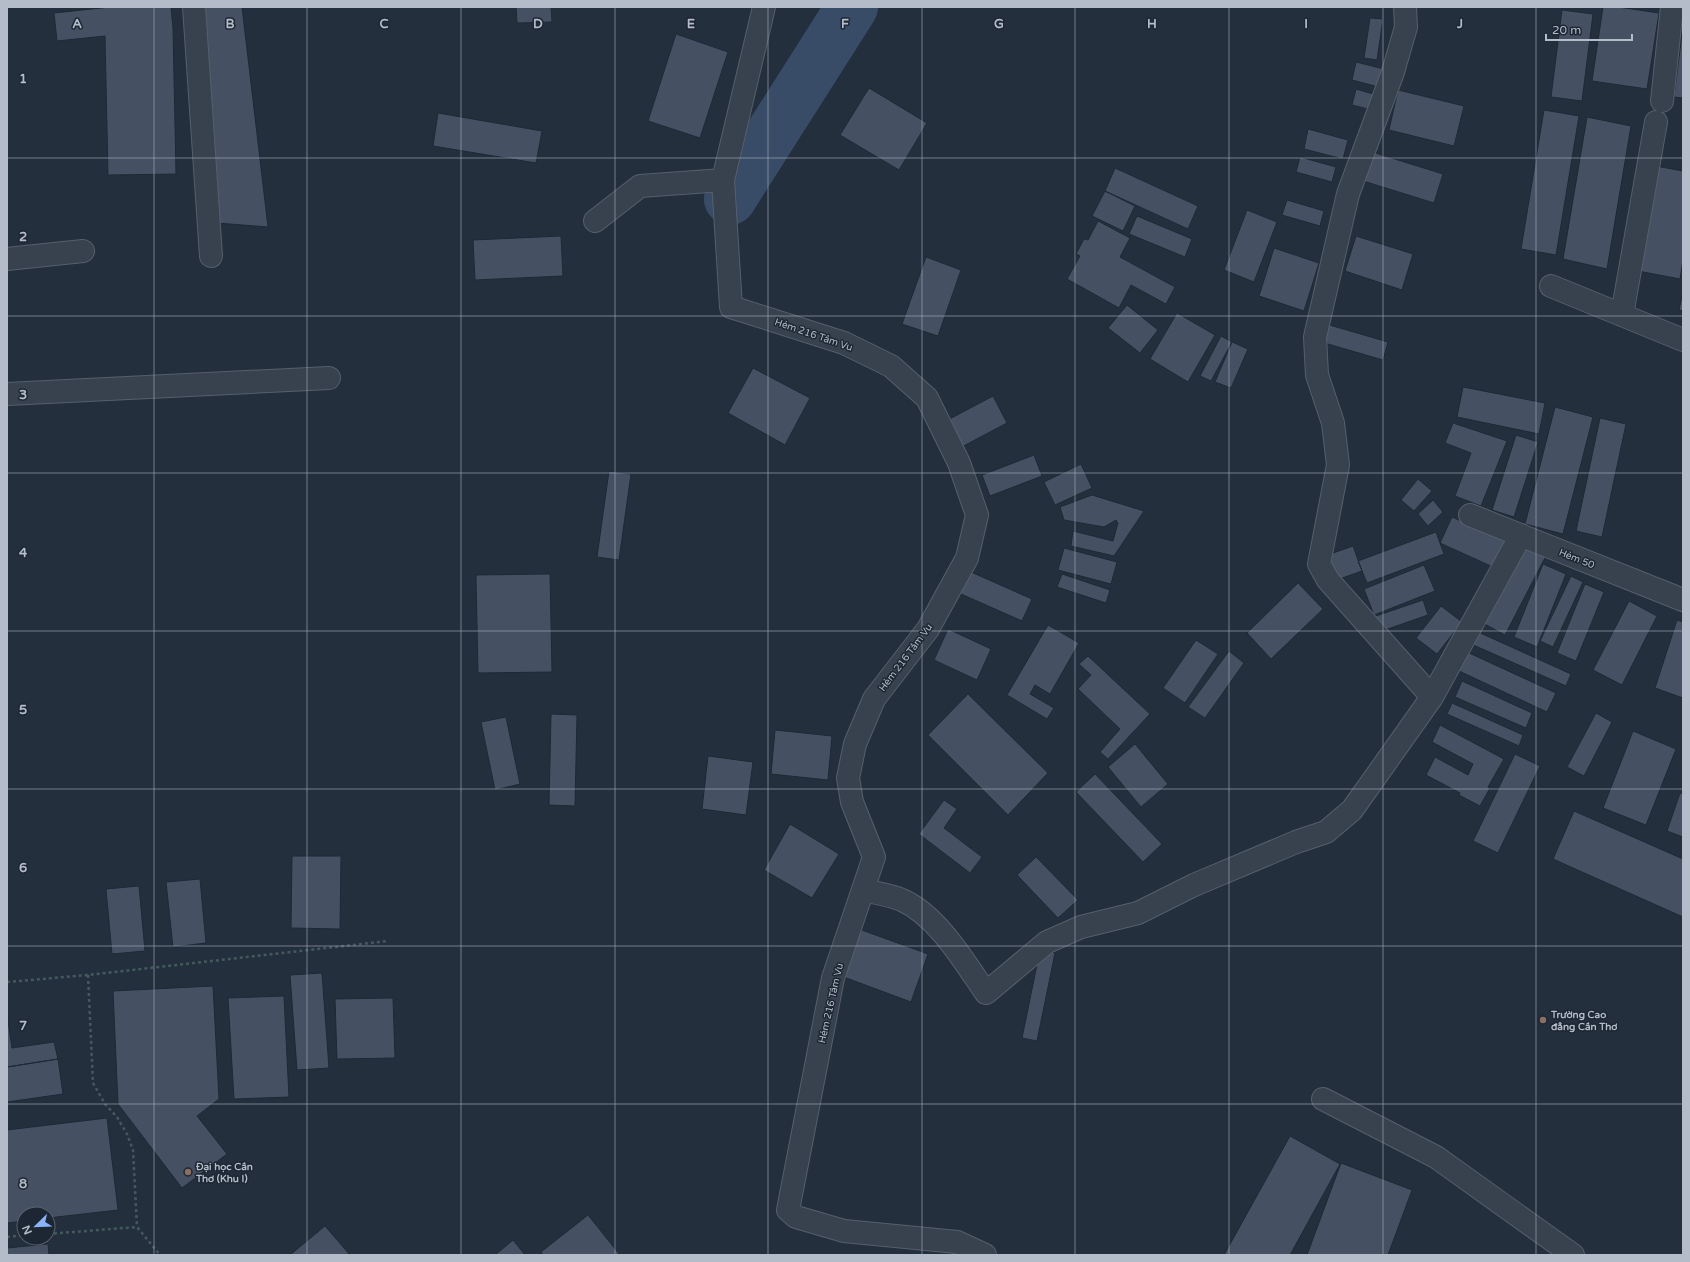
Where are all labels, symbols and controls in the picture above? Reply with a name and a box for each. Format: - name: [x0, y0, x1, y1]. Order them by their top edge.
- text: A: [72, 16, 82, 32]
- text: B: [225, 16, 235, 32]
- text: C: [379, 16, 389, 32]
- text: D: [533, 16, 543, 32]
- text: E: [687, 16, 695, 32]
- text: F: [841, 16, 849, 32]
- text: G: [994, 16, 1004, 32]
- text: H: [1147, 16, 1157, 32]
- text: I: [1304, 16, 1308, 32]
- text: J: [1456, 16, 1463, 32]
- scale bar: [1546, 16, 1632, 42]
- text: 20 m: [1552, 23, 1581, 37]
- text: 1: [19, 71, 27, 87]
- text: 2: [19, 229, 27, 245]
- street label: Hẻm 216 Tầm Vu: [773, 316, 854, 354]
- text: 3: [19, 387, 27, 403]
- text: 4: [19, 545, 28, 561]
- street label: Hẻm 50: [1557, 546, 1596, 571]
- street label: Hẻm 216 Tầm Vu: [876, 621, 935, 694]
- text: 5: [19, 702, 27, 718]
- text: 6: [19, 860, 27, 876]
- street label: Hẻm 216 Tầm Vu: [816, 962, 846, 1044]
- place label: Trường Cao đẳng Cần Thơ: [1550, 1009, 1617, 1033]
- marker: Trường Cao đẳng Cần Thơ: [1538, 1015, 1548, 1025]
- text: 7: [19, 1018, 27, 1034]
- place label: Đại học Cần Thơ (Khu I): [195, 1161, 253, 1185]
- marker: Đại học Cần Thơ (Khu I): [183, 1167, 193, 1177]
- text: 8: [19, 1176, 27, 1192]
- north arrow: [16, 1206, 56, 1246]
- text: N: [20, 1223, 35, 1236]

